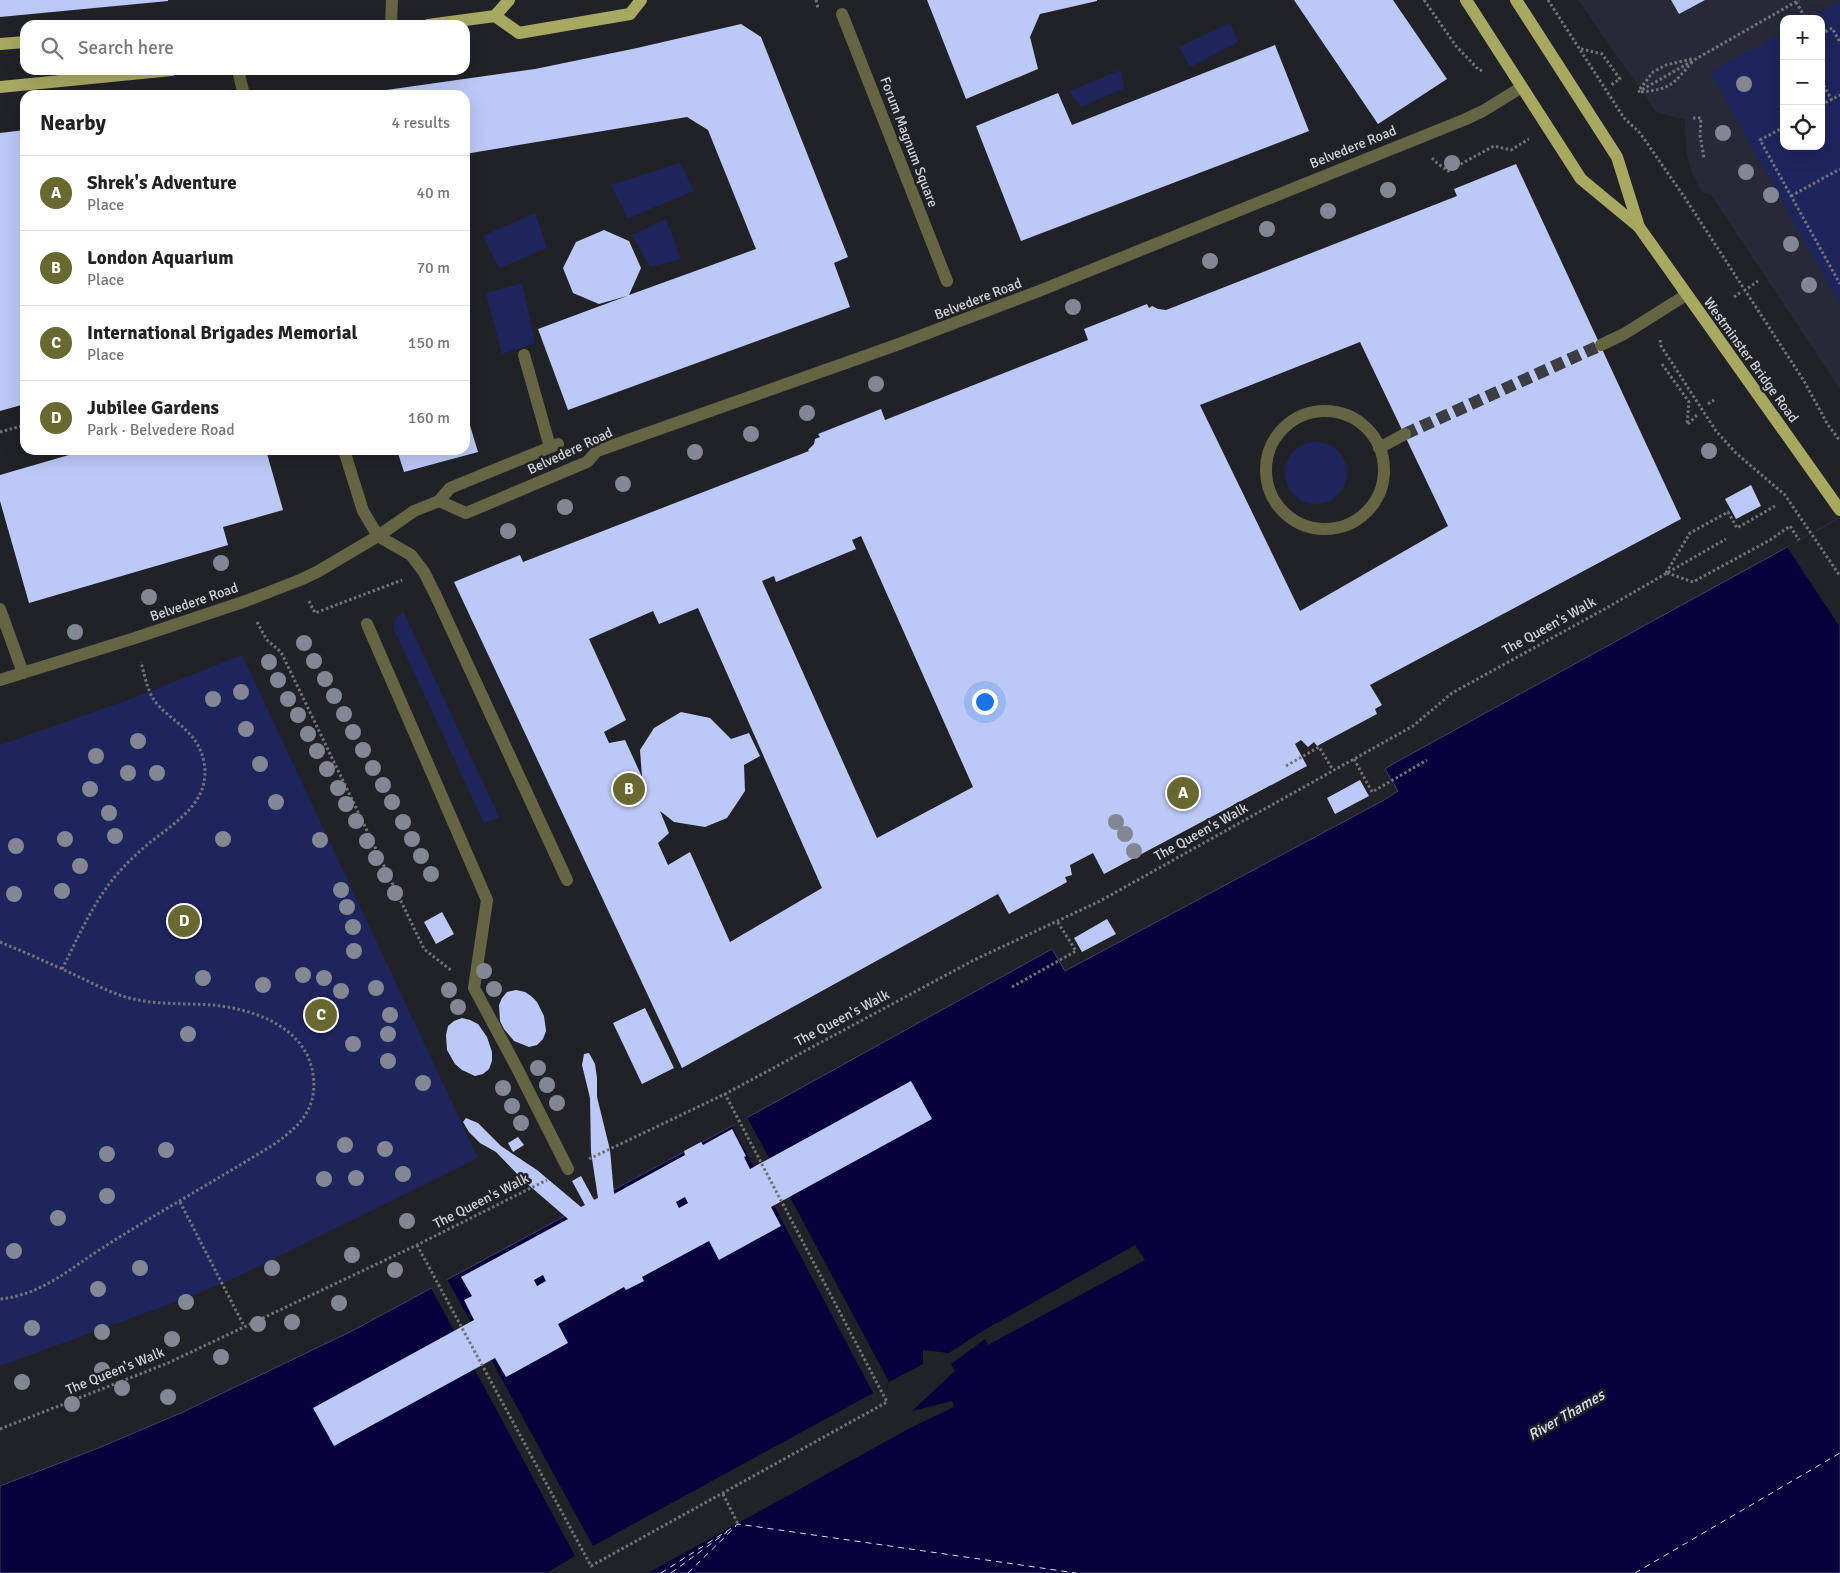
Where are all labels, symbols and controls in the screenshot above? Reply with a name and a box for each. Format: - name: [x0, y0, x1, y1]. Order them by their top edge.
- map controls: [1780, 15, 1825, 150]
- button: +: [1780, 15, 1825, 60]
- search box: [20, 20, 470, 75]
- icon: search: [38, 34, 66, 62]
- text: Search here: [78, 36, 174, 60]
- button: −: [1780, 60, 1825, 105]
- street label: Forum Magnum Square: [876, 74, 942, 210]
- button: locate: [1780, 105, 1825, 150]
- text: Nearby: [40, 110, 106, 136]
- text: 4 results: [391, 113, 450, 133]
- street label: Belvedere Road: [1307, 122, 1399, 172]
- text: Shrek's Adventure: [87, 171, 237, 195]
- text: A: [51, 183, 61, 203]
- text: 40 m: [416, 183, 450, 203]
- text: Place: [87, 195, 124, 215]
- text: London Aquarium: [87, 246, 234, 270]
- text: B: [51, 258, 61, 278]
- text: 70 m: [416, 258, 450, 278]
- text: Place: [87, 270, 124, 290]
- street label: Belvedere Road: [932, 275, 1024, 323]
- street label: Westminster Bridge Road: [1700, 294, 1802, 426]
- text: International Brigades Memorial: [87, 321, 357, 345]
- text: C: [51, 333, 61, 353]
- text: 150 m: [408, 333, 450, 353]
- text: Place: [87, 345, 124, 365]
- text: Jubilee Gardens: [87, 396, 219, 420]
- text: D: [51, 408, 61, 428]
- text: 160 m: [408, 408, 450, 428]
- text: Park · Belvedere Road: [87, 420, 235, 440]
- street label: Belvedere Road: [525, 424, 615, 478]
- street label: Belvedere Road: [148, 579, 240, 625]
- street label: The Queen's Walk: [1499, 593, 1599, 659]
- your location: [972, 689, 998, 715]
- pin: B: [613, 770, 645, 808]
- pin: A: [1167, 774, 1199, 812]
- street label: The Queen's Walk: [1151, 799, 1251, 865]
- pin: D: [168, 902, 200, 940]
- street label: The Queen's Walk: [792, 986, 892, 1050]
- pin: C: [305, 996, 337, 1034]
- street label: The Queen's Walk: [430, 1170, 532, 1232]
- street label: The Queen's Walk: [63, 1344, 167, 1398]
- water label: River Thames: [1525, 1385, 1609, 1444]

